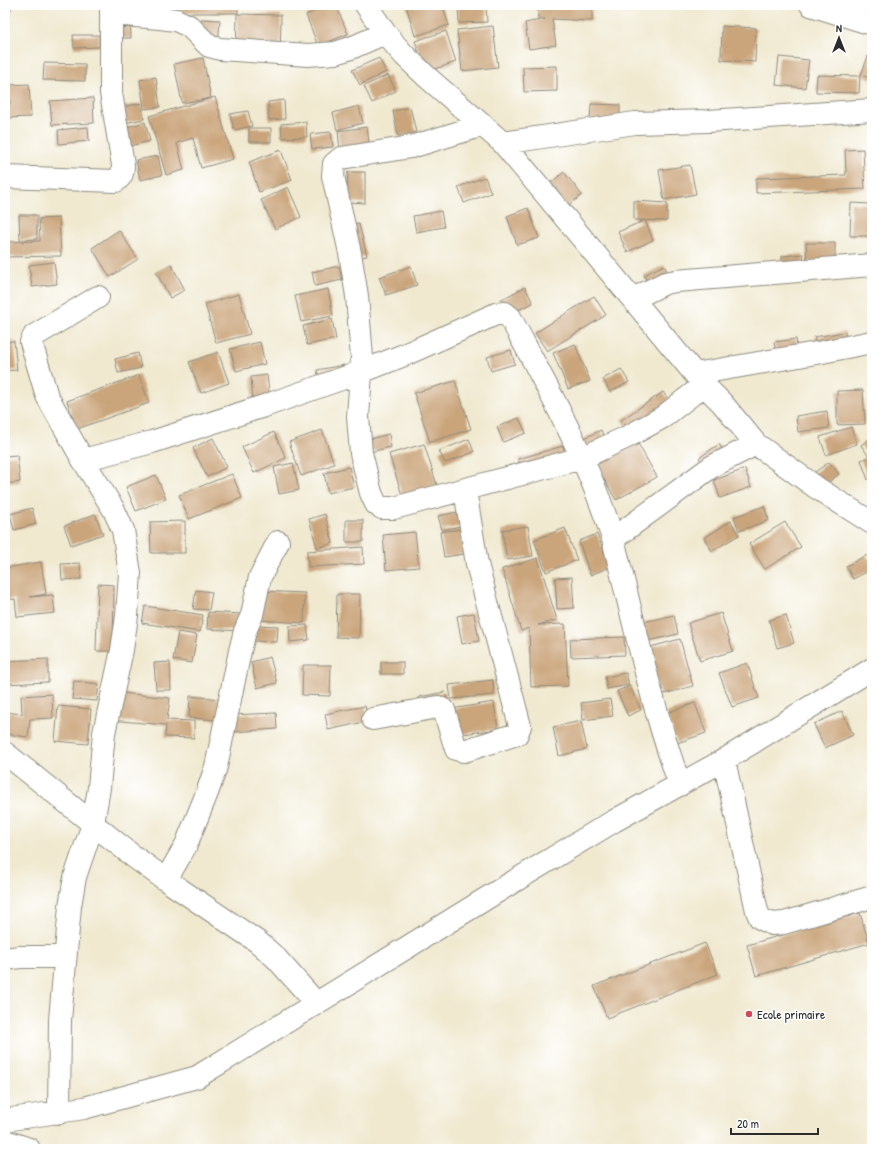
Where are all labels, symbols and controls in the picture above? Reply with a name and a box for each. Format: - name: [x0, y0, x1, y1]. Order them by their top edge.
- north arrow: [819, 18, 859, 58]
- text: N: [836, 21, 842, 35]
- place label: Ecole primaire: [757, 1005, 825, 1023]
- marker: Ecole primaire: [744, 1009, 754, 1019]
- scale bar: [731, 1110, 818, 1136]
- text: 20 m: [737, 1115, 759, 1132]

